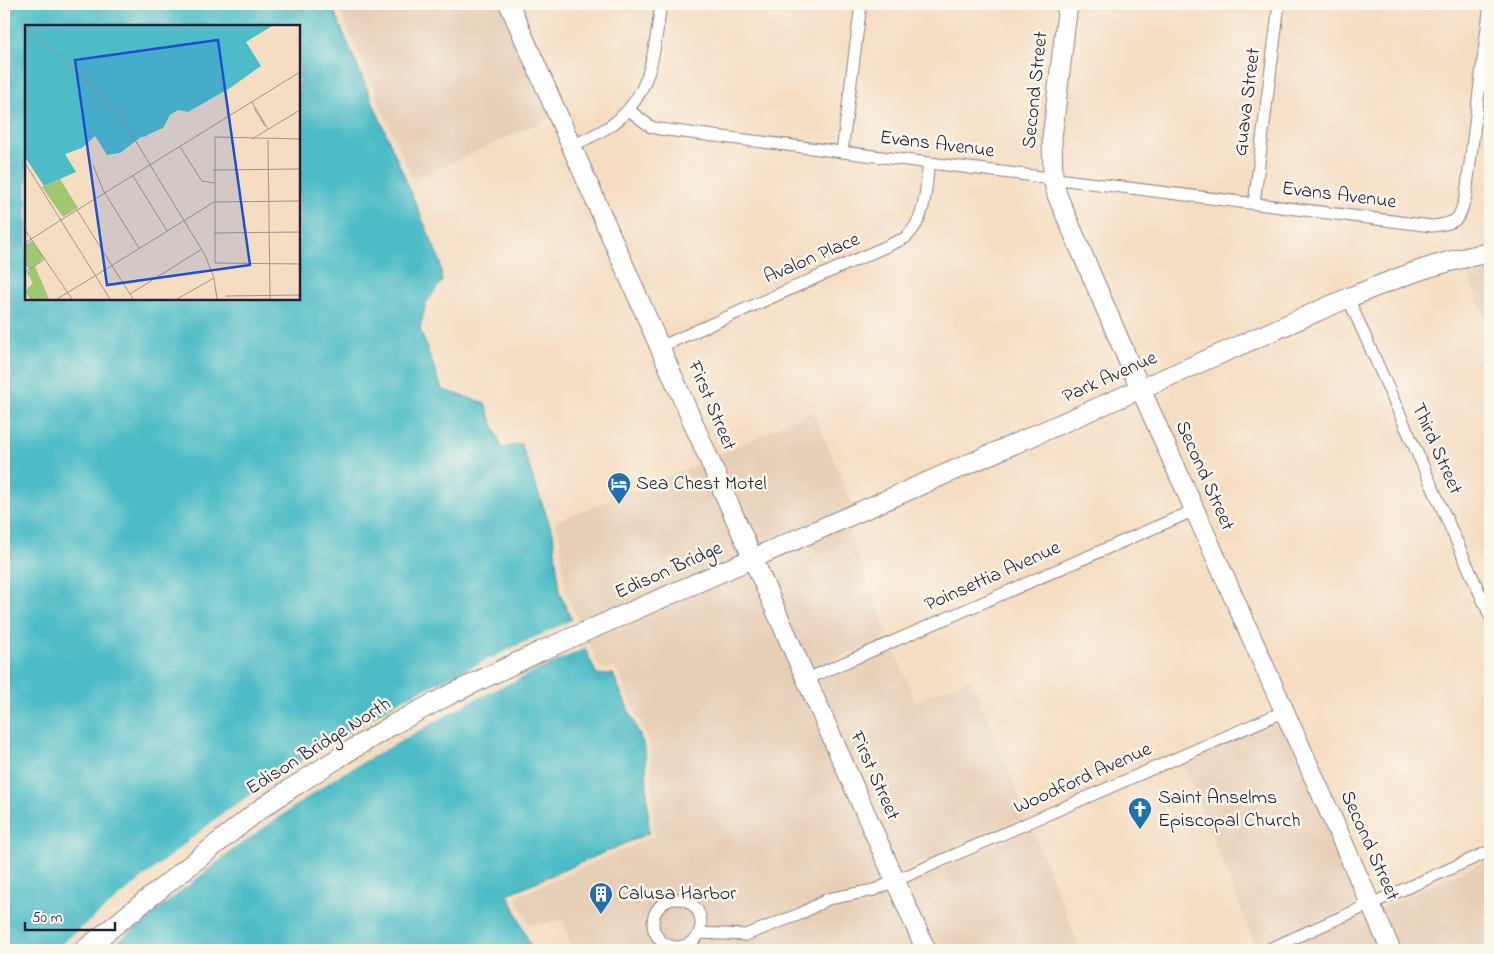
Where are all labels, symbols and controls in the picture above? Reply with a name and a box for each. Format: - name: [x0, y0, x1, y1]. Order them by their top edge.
- inset map: [25, 25, 300, 300]
- street label: Second Street: [1015, 30, 1057, 150]
- street label: Guava Street: [1227, 46, 1269, 158]
- street label: Evans Avenue: [878, 124, 996, 166]
- street label: Evans Avenue: [1280, 175, 1398, 217]
- street label: Avalon Place: [759, 226, 865, 292]
- street label: Park Avenue: [1058, 344, 1162, 412]
- street label: First Street: [679, 356, 743, 456]
- street label: Third Street: [1403, 399, 1469, 500]
- street label: Second Street: [1167, 416, 1241, 536]
- place label: Sea Chest Motel: [636, 470, 767, 499]
- hotel icon: Sea Chest Motel: [606, 471, 632, 505]
- street label: Edison Bridge: [611, 534, 728, 609]
- street label: Poinsettia Avenue: [920, 534, 1066, 620]
- street label: Edison Bridge North: [241, 691, 398, 804]
- street label: First Street: [841, 726, 907, 826]
- street label: Woodford Avenue: [1009, 736, 1157, 822]
- place label: Saint Anselms Episcopal Church: [1158, 784, 1301, 836]
- street label: Second Street: [1332, 786, 1406, 906]
- church icon: Saint Anselms Episcopal Church: [1127, 796, 1153, 830]
- place label: Calusa Harbor: [618, 880, 737, 909]
- building icon: Calusa Harbor: [588, 881, 614, 915]
- scale bar: [25, 899, 115, 931]
- text: 50 m: [32, 907, 63, 929]

